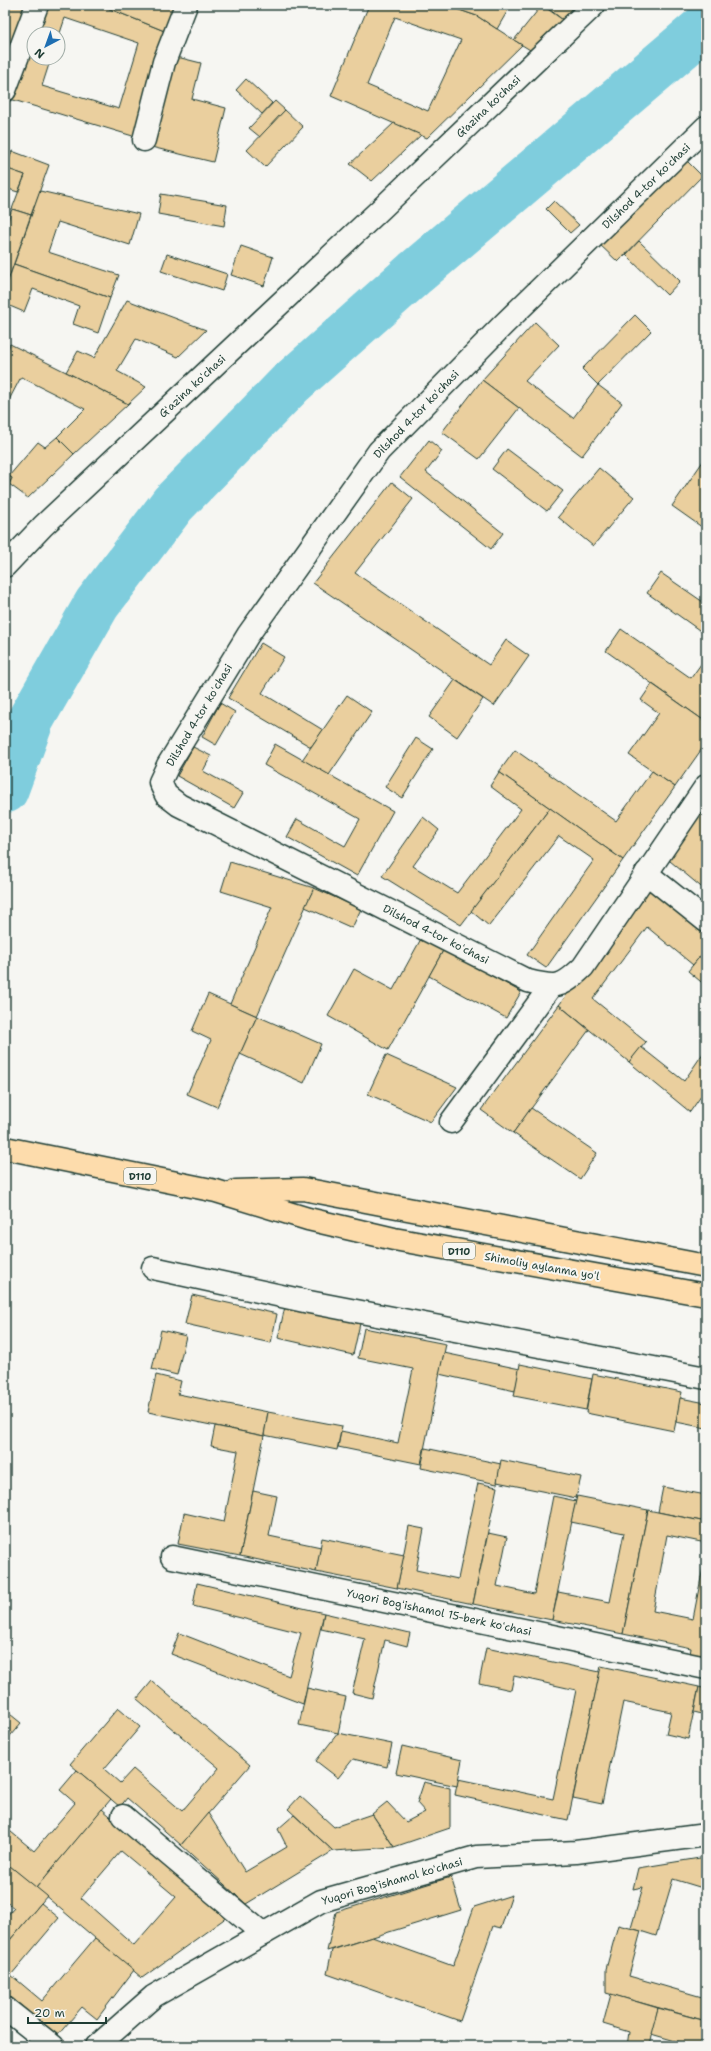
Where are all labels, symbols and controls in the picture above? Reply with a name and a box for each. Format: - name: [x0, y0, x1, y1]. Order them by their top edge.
- north arrow: [26, 26, 66, 66]
- text: N: [31, 44, 48, 62]
- street label: G'azina ko'chasi: [453, 72, 524, 141]
- street label: Dilshod 4-tor koʻchasi: [599, 140, 694, 233]
- street label: Gʻazina koʻchasi: [156, 351, 229, 421]
- street label: Dilshod 4-tor koʻchasi: [370, 367, 463, 462]
- street label: Dilshod 4-tor koʻchasi: [163, 661, 236, 769]
- street label: Dilshod 4-tor koʻchasi: [380, 901, 491, 968]
- road number: D110: [124, 1168, 156, 1184]
- road number: D110: [443, 1243, 475, 1259]
- street label: Shimoliy aylanma yoʻl: [483, 1249, 601, 1284]
- street label: Yuqori Bogʻishamol 15-berk koʻchasi: [345, 1586, 533, 1639]
- street label: Yuqori Bogʻishamol koʻchasi: [320, 1854, 464, 1909]
- scale bar: [28, 1999, 106, 2025]
- text: 20 m: [34, 2005, 65, 2021]

